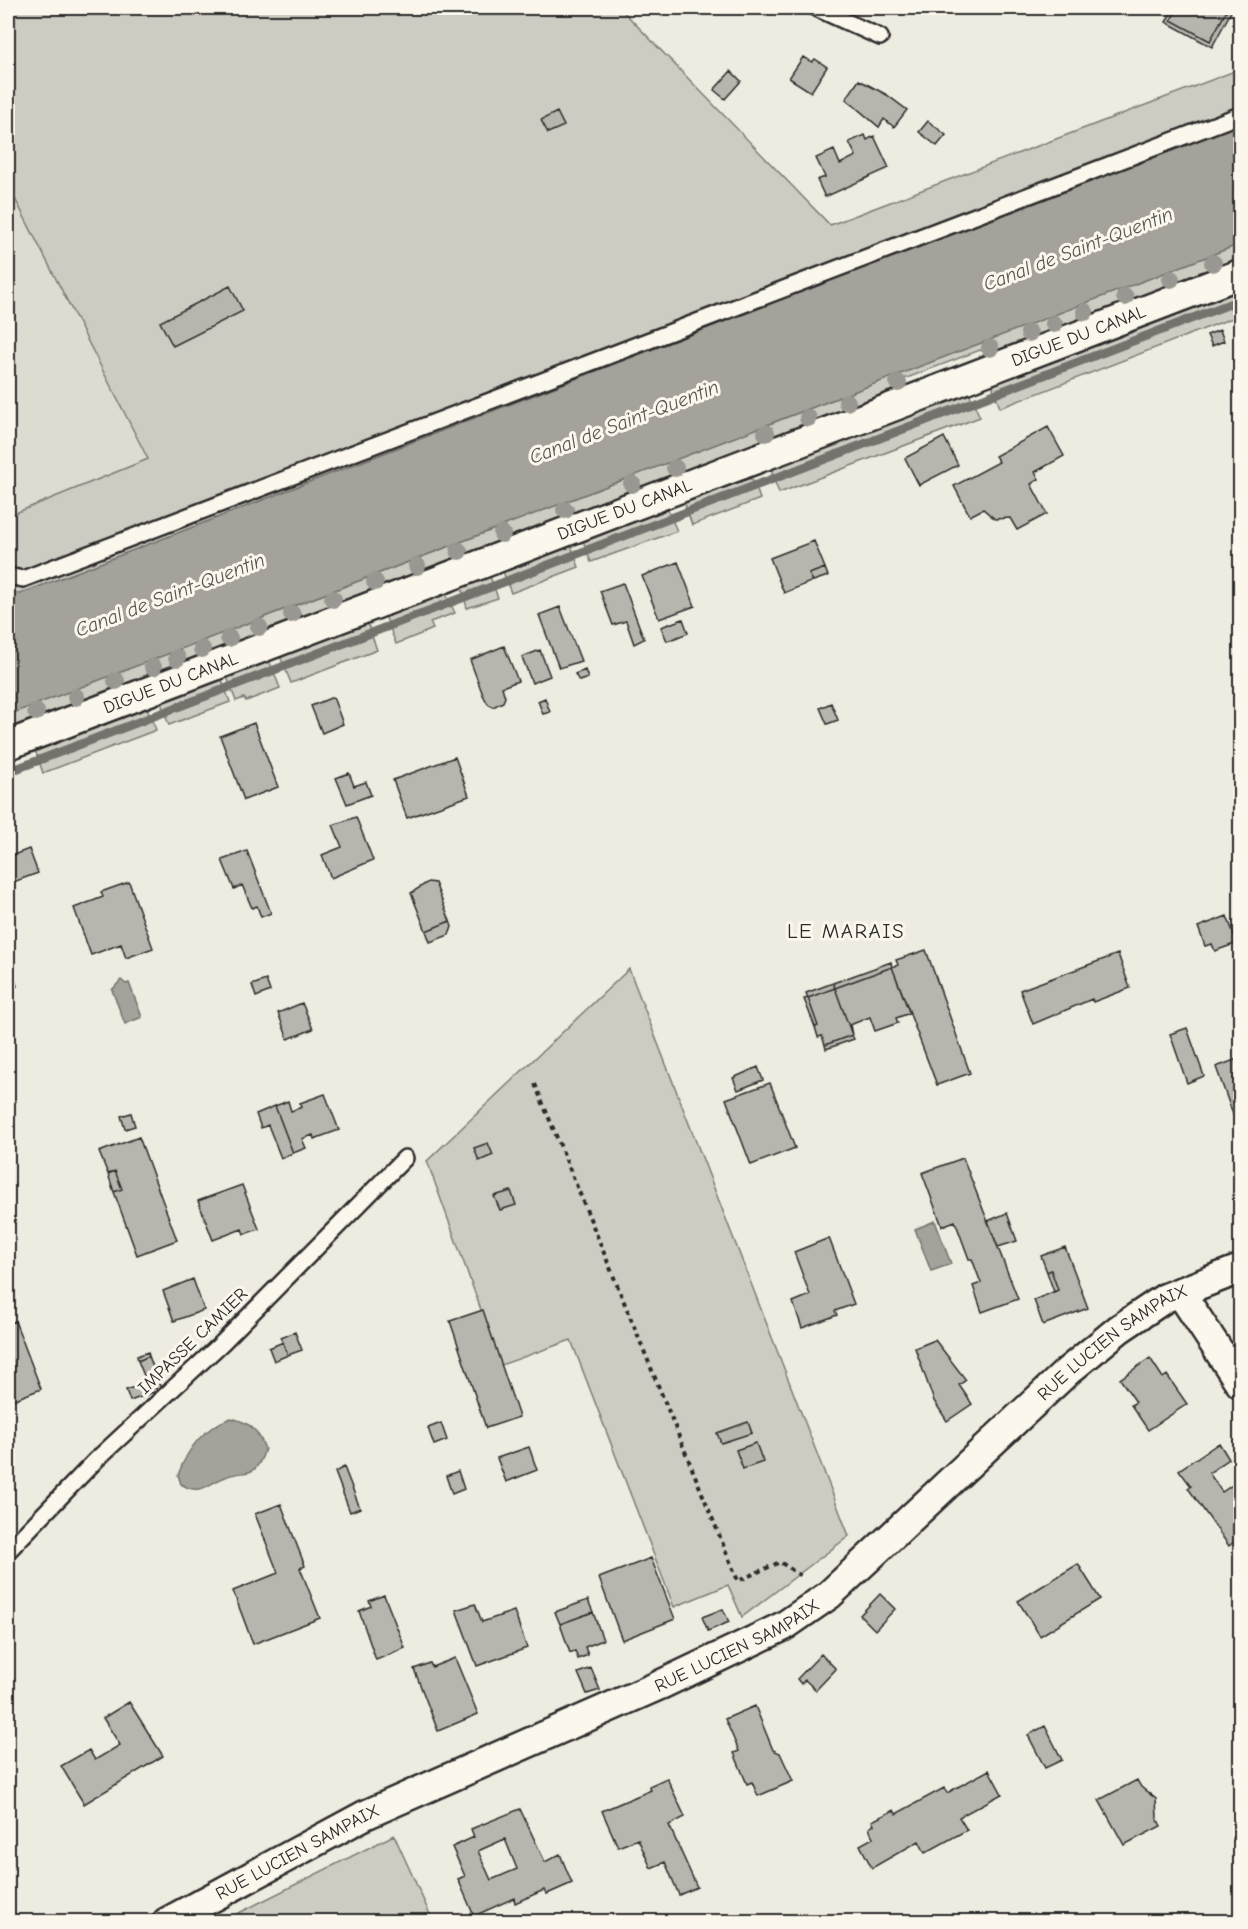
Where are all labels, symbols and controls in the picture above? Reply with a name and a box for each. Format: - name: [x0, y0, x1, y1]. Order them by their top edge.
- water label: Canal de Saint-Quentin: [980, 202, 1176, 296]
- street label: DIGUE DU CANAL: [1008, 301, 1149, 371]
- water label: Canal de Saint-Quentin: [526, 375, 722, 469]
- street label: DIGUE DU CANAL: [554, 474, 695, 545]
- water label: Canal de Saint-Quentin: [72, 548, 268, 642]
- street label: DIGUE DU CANAL: [100, 648, 241, 718]
- district label: LE MARAIS: [787, 919, 905, 943]
- street label: RUE LUCIEN SAMPAIX: [1033, 1280, 1190, 1405]
- street label: IMPASSE CAMIER: [134, 1283, 252, 1399]
- street label: RUE LUCIEN SAMPAIX: [651, 1594, 823, 1697]
- street label: RUE LUCIEN SAMPAIX: [212, 1800, 382, 1904]

